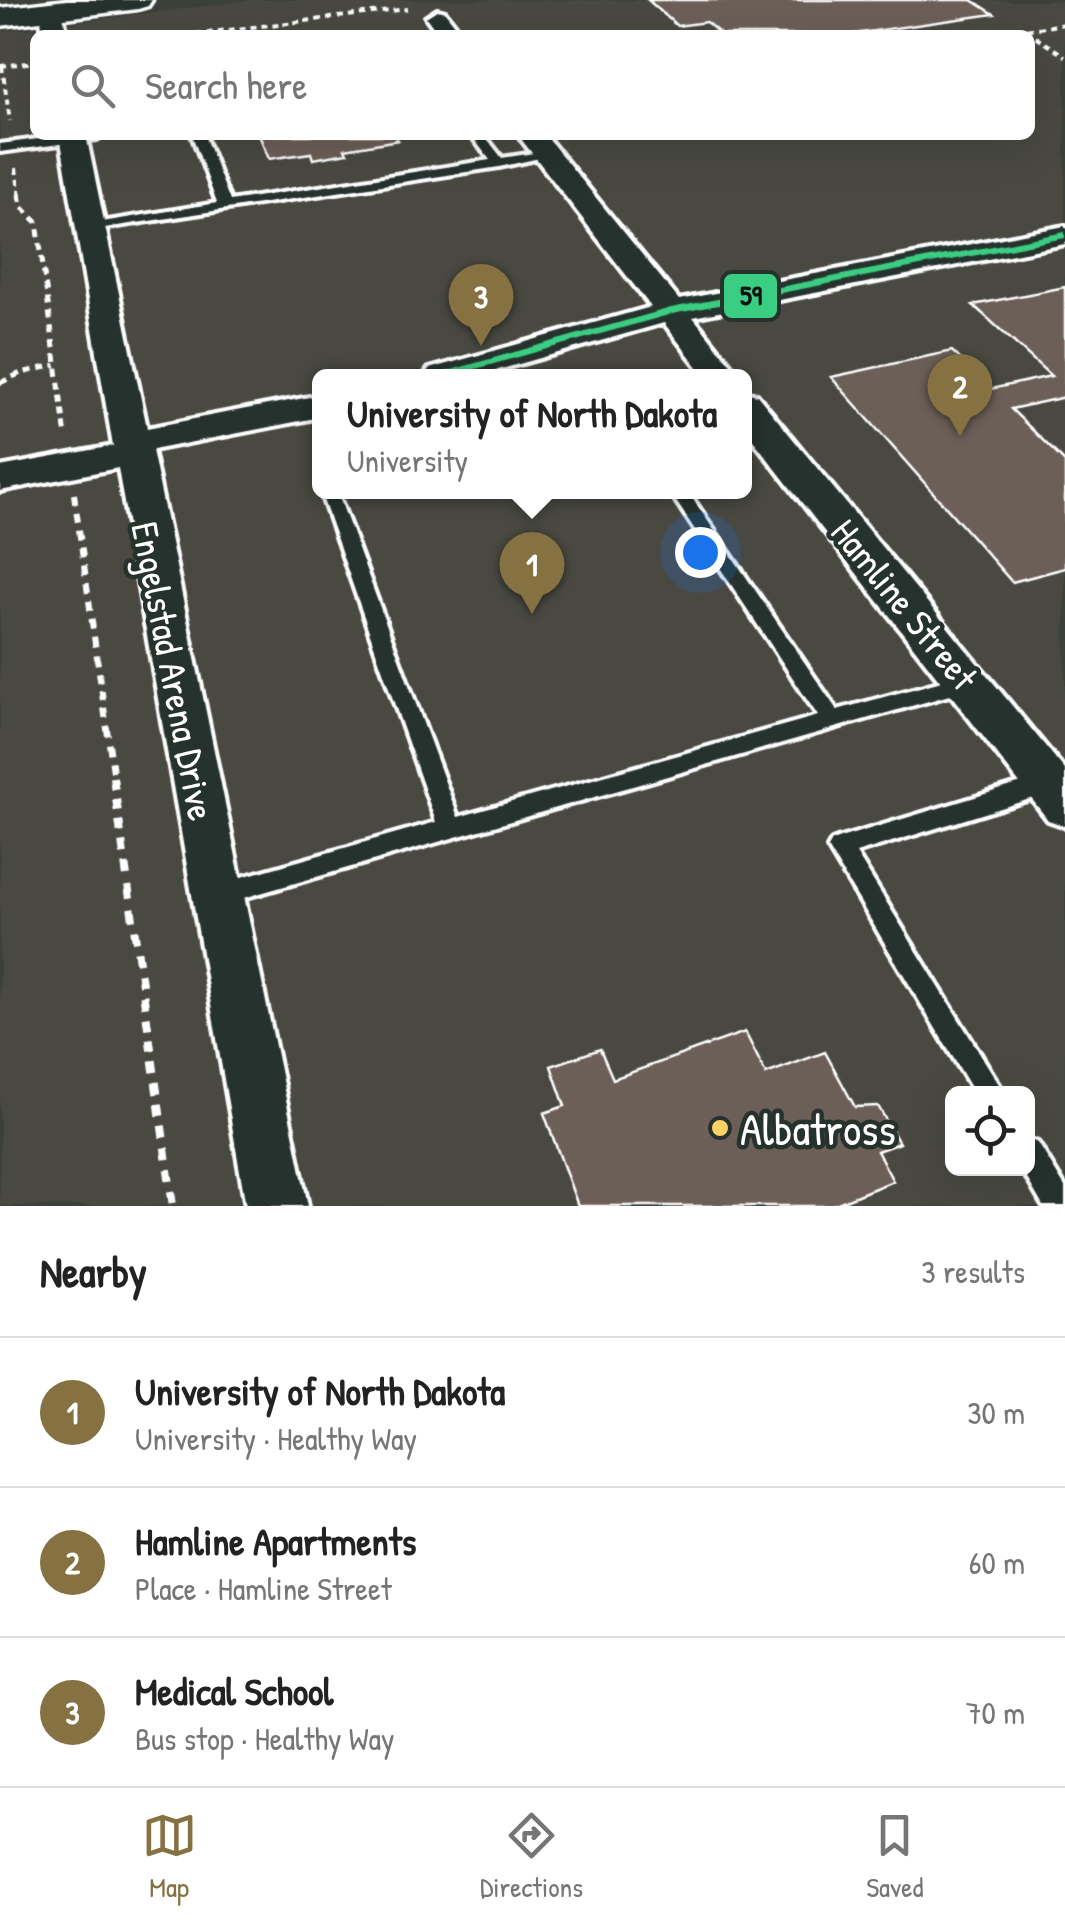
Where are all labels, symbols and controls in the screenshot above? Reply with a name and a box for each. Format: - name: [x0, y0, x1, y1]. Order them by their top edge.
- search box: [30, 30, 1035, 140]
- icon: search: [65, 58, 120, 113]
- text: Search here: [145, 59, 307, 111]
- pin: 3: [448, 264, 514, 346]
- line badge: 59: [722, 272, 779, 320]
- text: 59: [740, 276, 762, 314]
- pin: 2: [928, 354, 992, 436]
- popup: [312, 369, 752, 499]
- text: University of North Dakota: [347, 387, 717, 439]
- text: University: [347, 439, 468, 482]
- street label: Hamline Street: [820, 507, 991, 701]
- street label: Engelstad Arena Drive: [120, 517, 228, 825]
- your location: [675, 527, 726, 578]
- pin: 1: [500, 532, 564, 614]
- map controls: [945, 1086, 1035, 1176]
- button: locate: [945, 1086, 1035, 1176]
- place label: Albatross: [740, 1098, 896, 1159]
- marker: Albatross: [709, 1117, 731, 1139]
- text: Nearby: [40, 1243, 147, 1300]
- text: 3 results: [921, 1250, 1025, 1293]
- text: University of North Dakota: [135, 1365, 505, 1417]
- text: 1: [67, 1391, 78, 1434]
- text: 30 m: [967, 1391, 1025, 1434]
- text: University · Healthy Way: [135, 1417, 417, 1460]
- text: Hamline Apartments: [135, 1515, 416, 1567]
- text: 2: [65, 1541, 80, 1584]
- text: 60 m: [969, 1541, 1025, 1584]
- text: Place · Hamline Street: [135, 1567, 392, 1610]
- text: Medical School: [135, 1665, 333, 1717]
- text: 3: [65, 1691, 80, 1734]
- text: 70 m: [966, 1691, 1025, 1734]
- text: Bus stop · Healthy Way: [135, 1717, 395, 1760]
- tab: Map: [142, 1808, 197, 1906]
- tab: Directions: [480, 1808, 583, 1906]
- tab: Saved: [866, 1808, 923, 1906]

